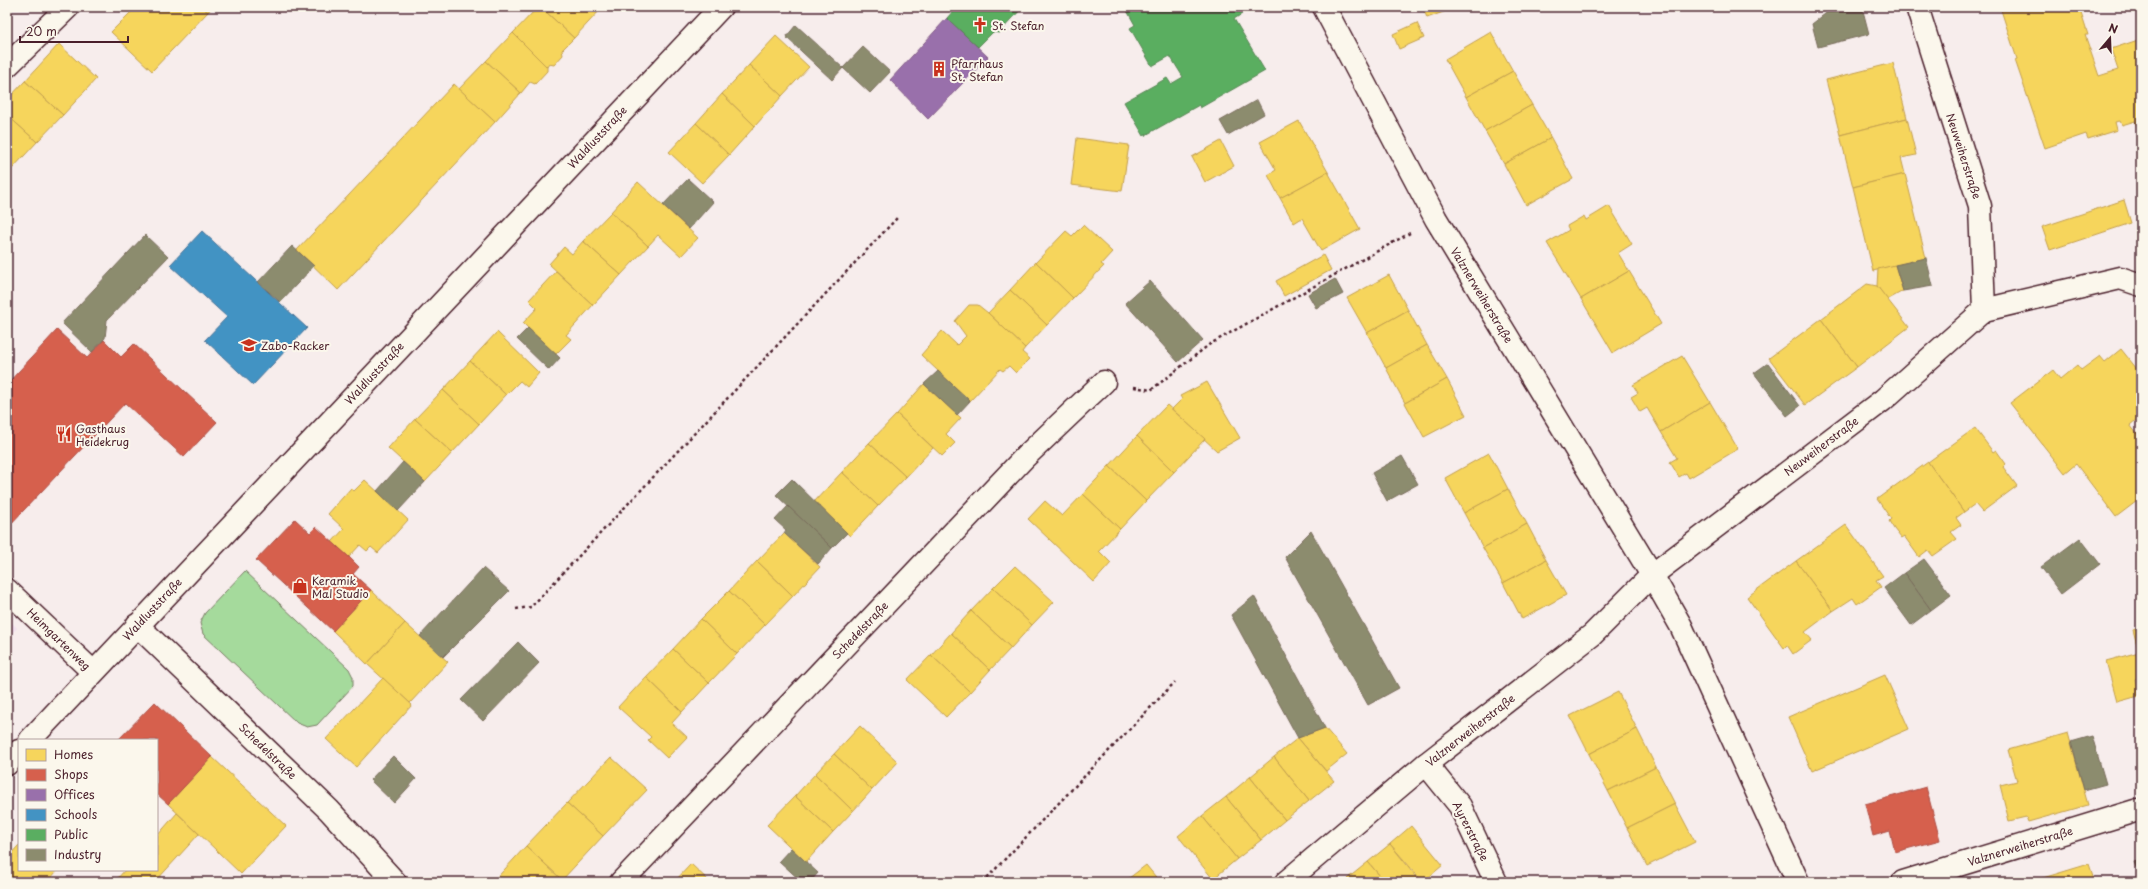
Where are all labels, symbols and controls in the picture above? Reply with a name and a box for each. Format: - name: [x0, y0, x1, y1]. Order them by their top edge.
- church icon: St. Stefan: [971, 16, 989, 34]
- place label: St. Stefan: [992, 17, 1044, 34]
- scale bar: [20, 18, 128, 44]
- north arrow: [2090, 18, 2130, 58]
- text: N: [2107, 19, 2121, 38]
- text: 20 m: [26, 22, 57, 40]
- place label: Pfarrhaus St. Stefan: [951, 55, 1003, 85]
- building icon: Pfarrhaus St. Stefan: [930, 60, 948, 78]
- street label: Waldluststraße: [563, 102, 631, 172]
- street label: Neuweiherstraße: [1942, 111, 1986, 201]
- street label: Valznerweiherstraße: [1447, 244, 1517, 346]
- school or university icon: Zabo-Racker: [240, 336, 258, 354]
- place label: Zabo-Racker: [261, 337, 330, 354]
- street label: Waldluststraße: [340, 338, 408, 408]
- street label: Neuweiherstraße: [1780, 412, 1862, 480]
- place label: Gasthaus Heidekrug: [76, 420, 129, 450]
- restaurant icon: Gasthaus Heidekrug: [55, 425, 73, 443]
- place label: Keramik Mal Studio: [312, 572, 369, 602]
- street label: Waldluststraße: [118, 574, 186, 644]
- shop icon: Keramik Mal Studio: [291, 577, 309, 595]
- street label: Schedelstraße: [828, 597, 892, 663]
- street label: Heimgartenweg: [23, 604, 95, 674]
- street label: Valznerweiherstraße: [1422, 690, 1518, 770]
- street label: Schedelstraße: [235, 719, 301, 783]
- legend: [18, 739, 158, 871]
- text: Homes: [54, 745, 93, 763]
- text: Shops: [54, 765, 89, 783]
- text: Offices: [54, 785, 95, 803]
- street label: Ayrerstraße: [1449, 798, 1493, 864]
- text: Schools: [54, 805, 98, 823]
- street label: Valznerweiherstraße: [1965, 822, 2075, 870]
- text: Public: [54, 825, 88, 843]
- text: Industry: [54, 845, 102, 863]

